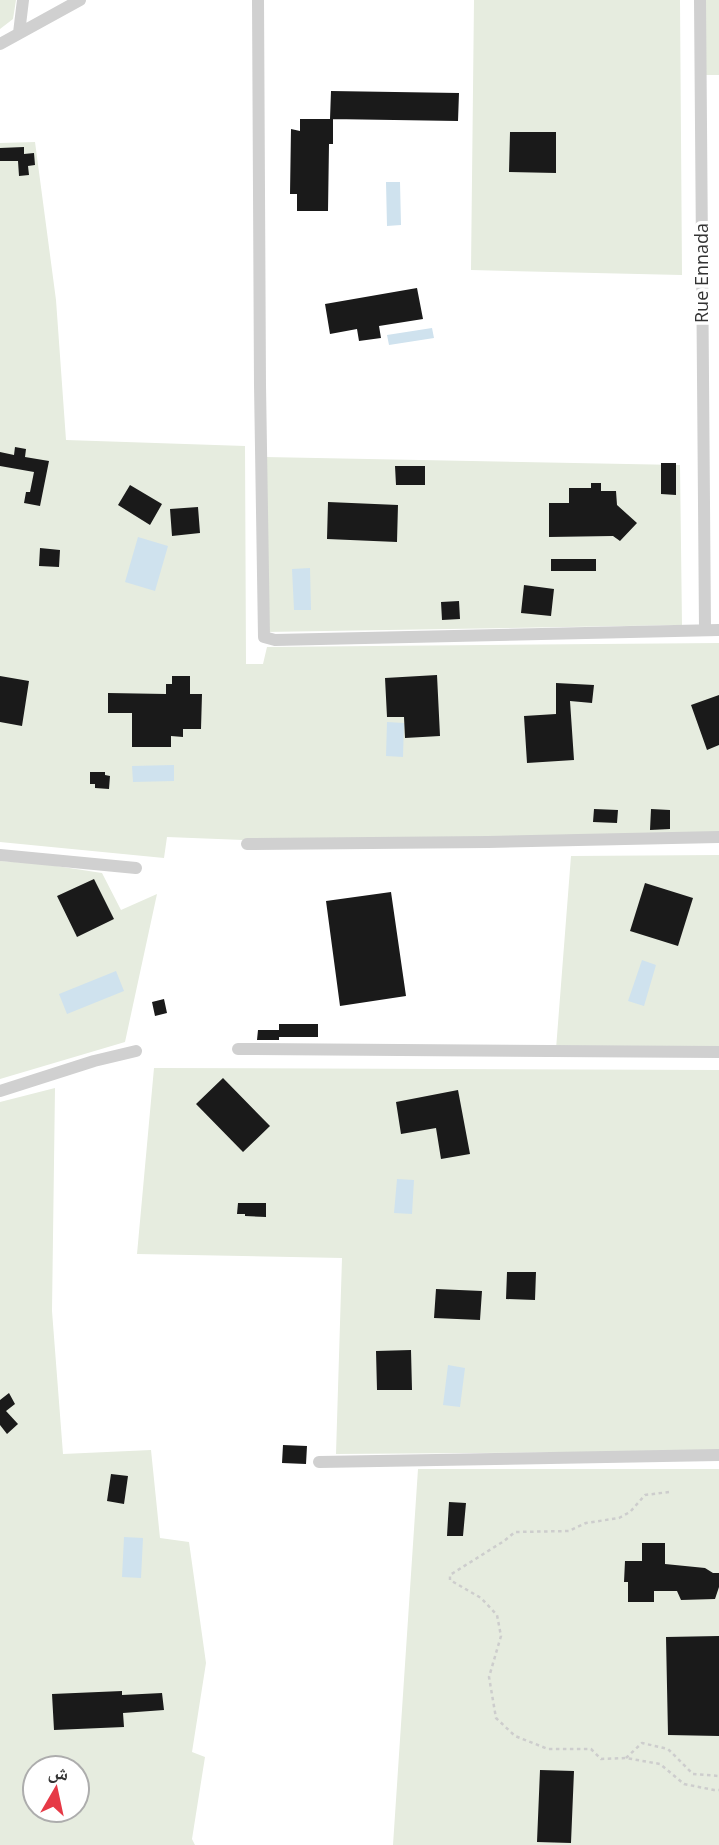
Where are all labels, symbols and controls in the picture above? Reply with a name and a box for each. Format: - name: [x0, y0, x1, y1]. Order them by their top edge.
- street label: Rue Ennada: [689, 223, 713, 323]
- north arrow: [21, 1754, 91, 1824]
- text: ش: [47, 1758, 71, 1787]

